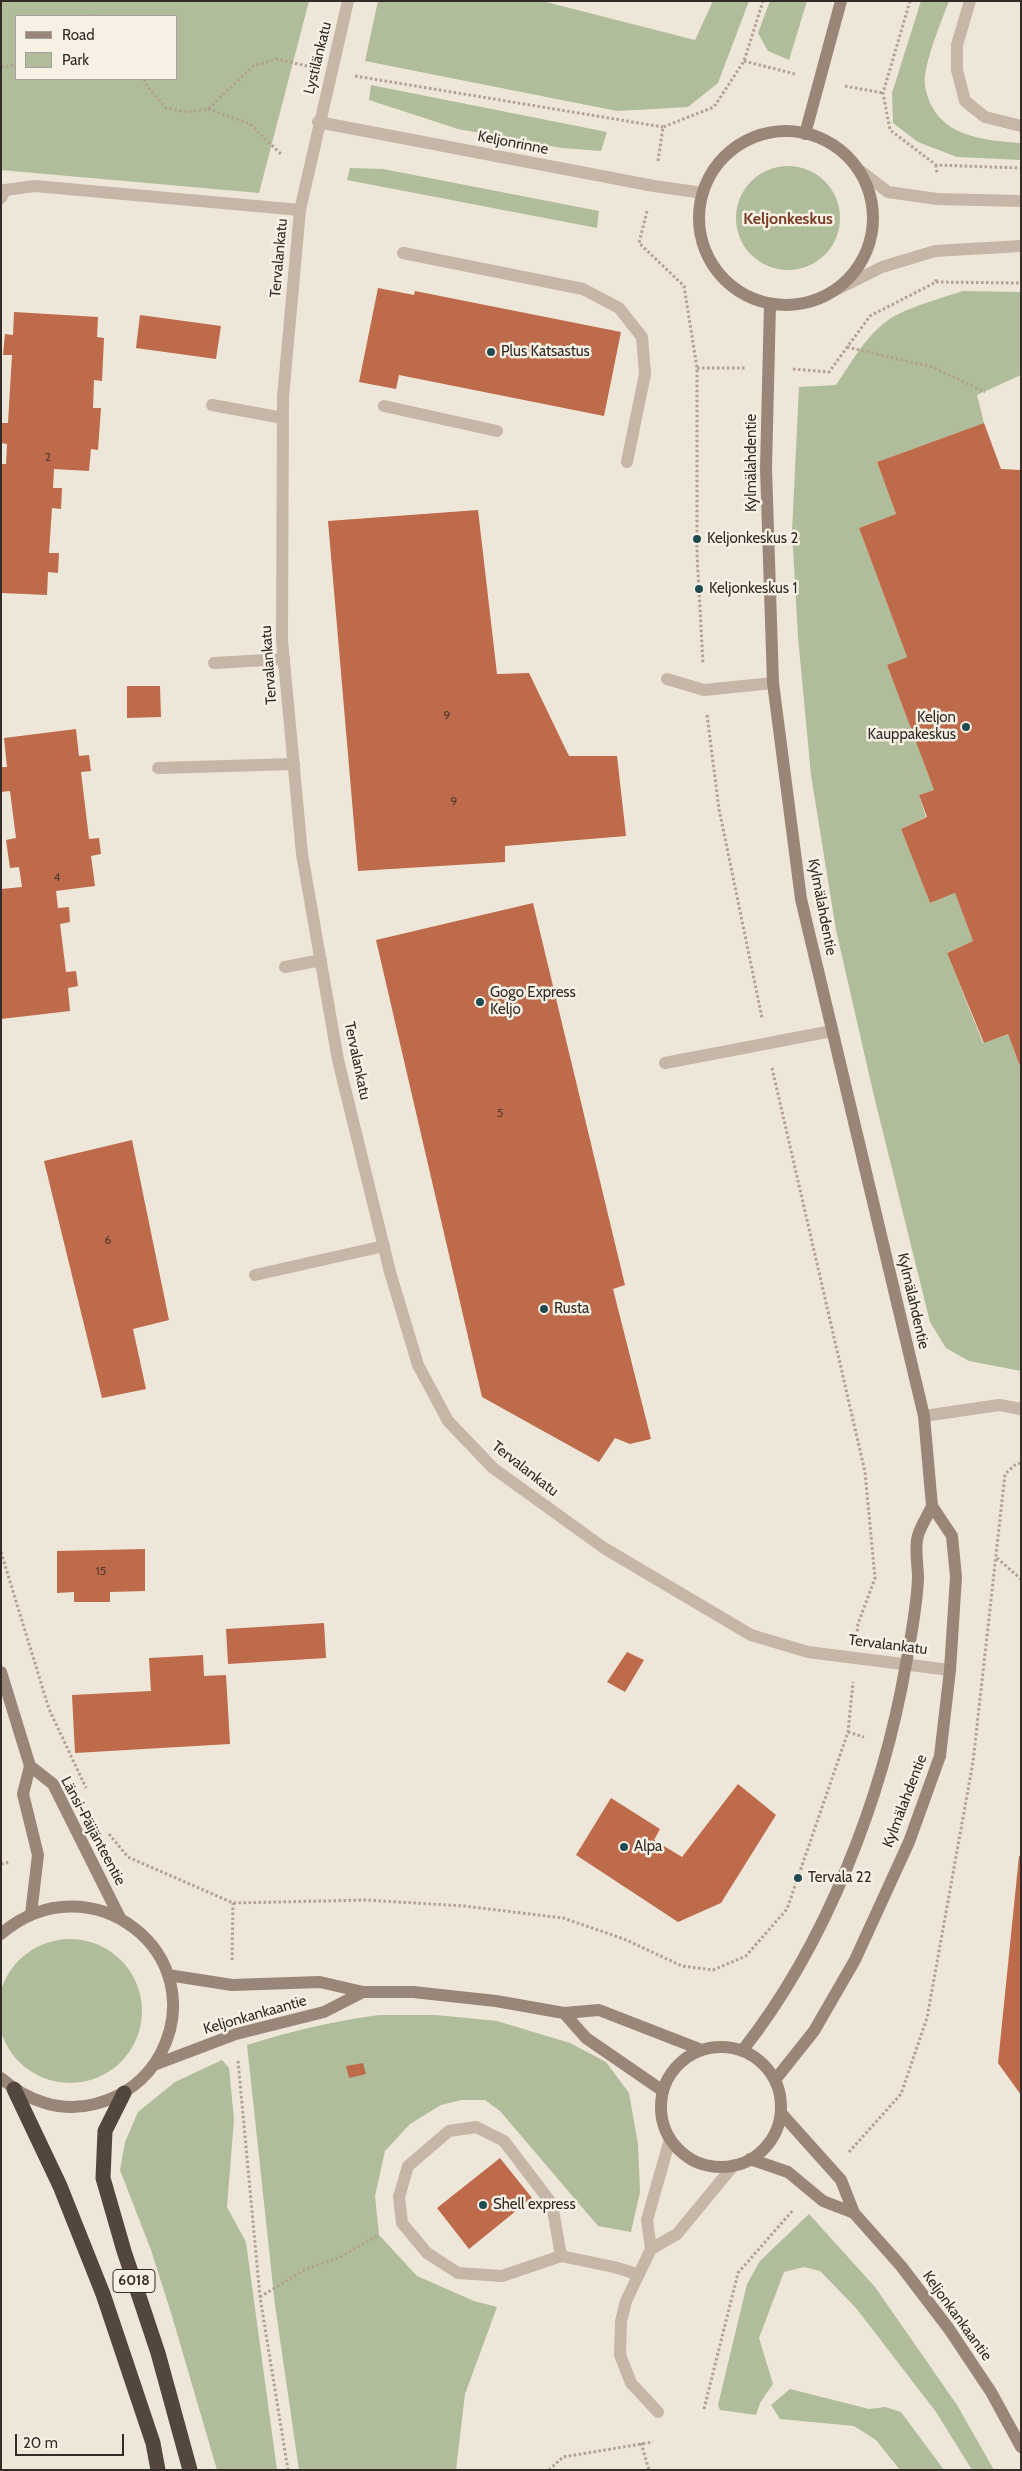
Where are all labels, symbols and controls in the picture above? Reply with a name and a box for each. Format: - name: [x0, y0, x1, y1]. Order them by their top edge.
- legend: [15, 15, 178, 80]
- street label: Lystilänkatu: [300, 20, 336, 96]
- text: Road: [62, 26, 95, 44]
- text: Park: [62, 51, 89, 69]
- street label: Keljonrinne: [476, 127, 550, 159]
- district label: Keljonkeskus: [743, 209, 833, 229]
- street label: Tervalankatu: [267, 218, 291, 298]
- place label: Plus Katsastus: [501, 343, 590, 361]
- marker: Plus Katsastus: [485, 346, 497, 358]
- street label: Kylmälahdentie: [743, 414, 761, 512]
- house number: 2: [45, 450, 51, 464]
- place label: Keljonkeskus 2: [707, 530, 798, 548]
- marker: Keljonkeskus 2: [691, 533, 703, 545]
- place label: Keljonkeskus 1: [709, 580, 797, 598]
- marker: Keljonkeskus 1: [693, 583, 705, 595]
- street label: Tervalankatu: [257, 625, 281, 705]
- house number: 9: [444, 708, 450, 722]
- place label: Keljon Kauppakeskus: [867, 709, 956, 744]
- marker: Keljon Kauppakeskus: [960, 721, 972, 733]
- house number: 9: [451, 794, 457, 808]
- street label: Kylmälahdentie: [804, 857, 840, 957]
- house number: 4: [54, 870, 60, 884]
- place label: Gogo Express Keljo: [490, 984, 576, 1019]
- marker: Gogo Express Keljo: [474, 996, 486, 1008]
- street label: Tervalankatu: [340, 1020, 374, 1102]
- house number: 5: [497, 1106, 503, 1120]
- house number: 6: [105, 1233, 111, 1247]
- street label: Kylmälahdentie: [893, 1251, 933, 1351]
- place label: Rusta: [554, 1300, 589, 1318]
- marker: Rusta: [538, 1303, 550, 1315]
- street label: Tervalankatu: [488, 1437, 562, 1501]
- house number: 15: [96, 1564, 106, 1578]
- street label: Tervalankatu: [847, 1631, 929, 1659]
- street label: Kylmälahdentie: [879, 1752, 931, 1850]
- street label: Länsi-Päijänteentie: [57, 1773, 129, 1889]
- place label: Alpa: [634, 1838, 662, 1856]
- marker: Alpa: [618, 1841, 630, 1853]
- place label: Tervala 22: [808, 1869, 872, 1887]
- marker: Tervala 22: [792, 1872, 804, 1884]
- street label: Keljonkankaantie: [201, 1992, 309, 2038]
- place label: Shell express: [493, 2196, 576, 2214]
- marker: Shell express: [477, 2199, 489, 2211]
- street label: Keljonkankaantie: [918, 2268, 996, 2364]
- road number: 6018: [113, 2270, 155, 2292]
- scale bar: [18, 2424, 126, 2456]
- text: 20 m: [23, 2434, 58, 2452]

